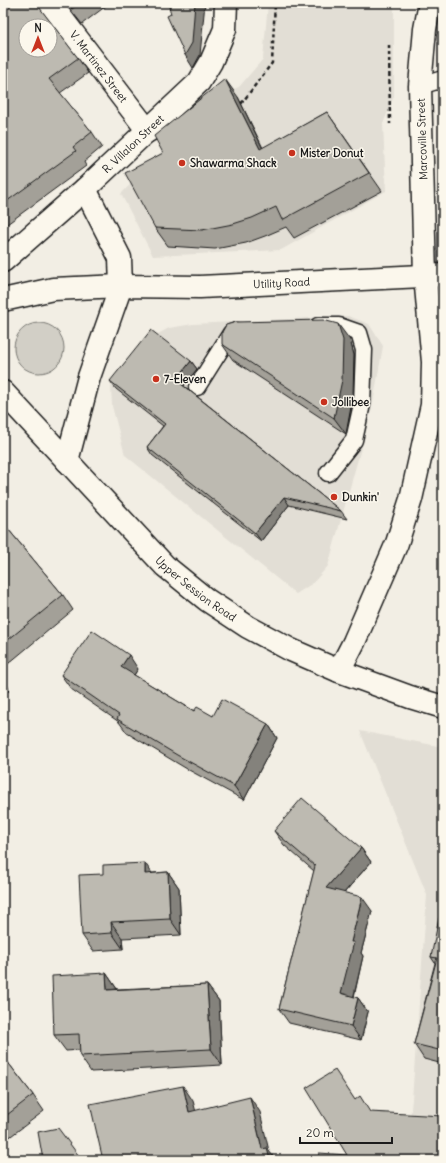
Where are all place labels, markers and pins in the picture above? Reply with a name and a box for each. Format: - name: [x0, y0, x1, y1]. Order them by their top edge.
- place label: Mister Donut: [300, 146, 364, 160]
- marker: Mister Donut: [287, 148, 297, 158]
- place label: Shawarma Shack: [190, 156, 277, 170]
- marker: Shawarma Shack: [177, 158, 187, 168]
- place label: 7-Eleven: [164, 372, 207, 386]
- marker: 7-Eleven: [151, 374, 161, 384]
- place label: Jollibee: [332, 395, 369, 409]
- marker: Jollibee: [319, 397, 329, 407]
- place label: Dunkin': [342, 490, 379, 504]
- marker: Dunkin': [329, 492, 339, 502]

